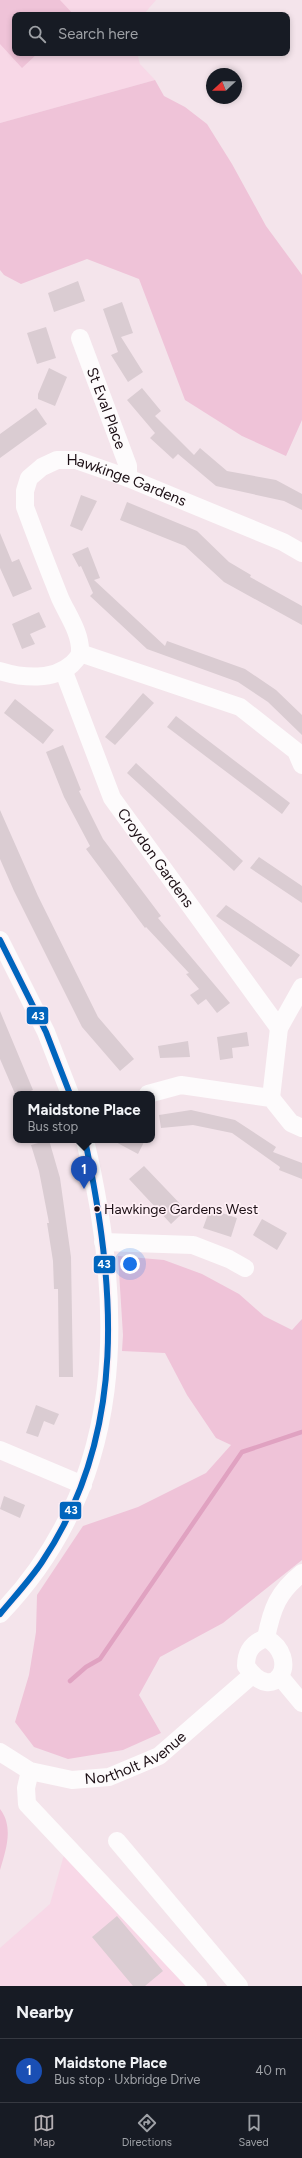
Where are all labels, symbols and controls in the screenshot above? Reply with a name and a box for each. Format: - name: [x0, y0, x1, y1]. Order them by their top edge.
- search box: [12, 12, 290, 56]
- icon: search: [26, 23, 48, 45]
- text: Search here: [58, 25, 138, 43]
- north arrow: [206, 68, 242, 104]
- street label: St Eval Place: [83, 365, 130, 452]
- street label: Hawkinge Gardens: [66, 451, 189, 510]
- street label: Croydon Gardens: [114, 805, 198, 911]
- line badge: 43: [26, 1006, 49, 1025]
- text: 43: [31, 1010, 45, 1023]
- popup: [13, 1091, 155, 1143]
- text: Maidstone Place: [28, 1101, 140, 1119]
- text: Bus stop: [28, 1119, 78, 1134]
- pin: 1: [71, 1156, 97, 1189]
- place label: Hawkinge Gardens West: [104, 1201, 258, 1218]
- marker: Hawkinge Gardens West: [92, 1204, 102, 1214]
- your location: [120, 1254, 140, 1274]
- line badge: 43: [93, 1255, 116, 1274]
- text: 43: [97, 1258, 111, 1271]
- line badge: 43: [59, 1501, 82, 1520]
- text: 43: [64, 1504, 78, 1517]
- street label: Northolt Avenue: [84, 1728, 190, 1788]
- text: Nearby: [16, 2002, 74, 2022]
- text: Maidstone Place: [54, 2054, 167, 2072]
- text: 1: [26, 2063, 32, 2078]
- text: 40 m: [255, 2063, 286, 2078]
- text: Bus stop · Uxbridge Drive: [54, 2072, 200, 2087]
- tab: Map: [33, 2112, 55, 2149]
- tab: Directions: [122, 2112, 172, 2149]
- tab: Saved: [238, 2112, 269, 2149]

